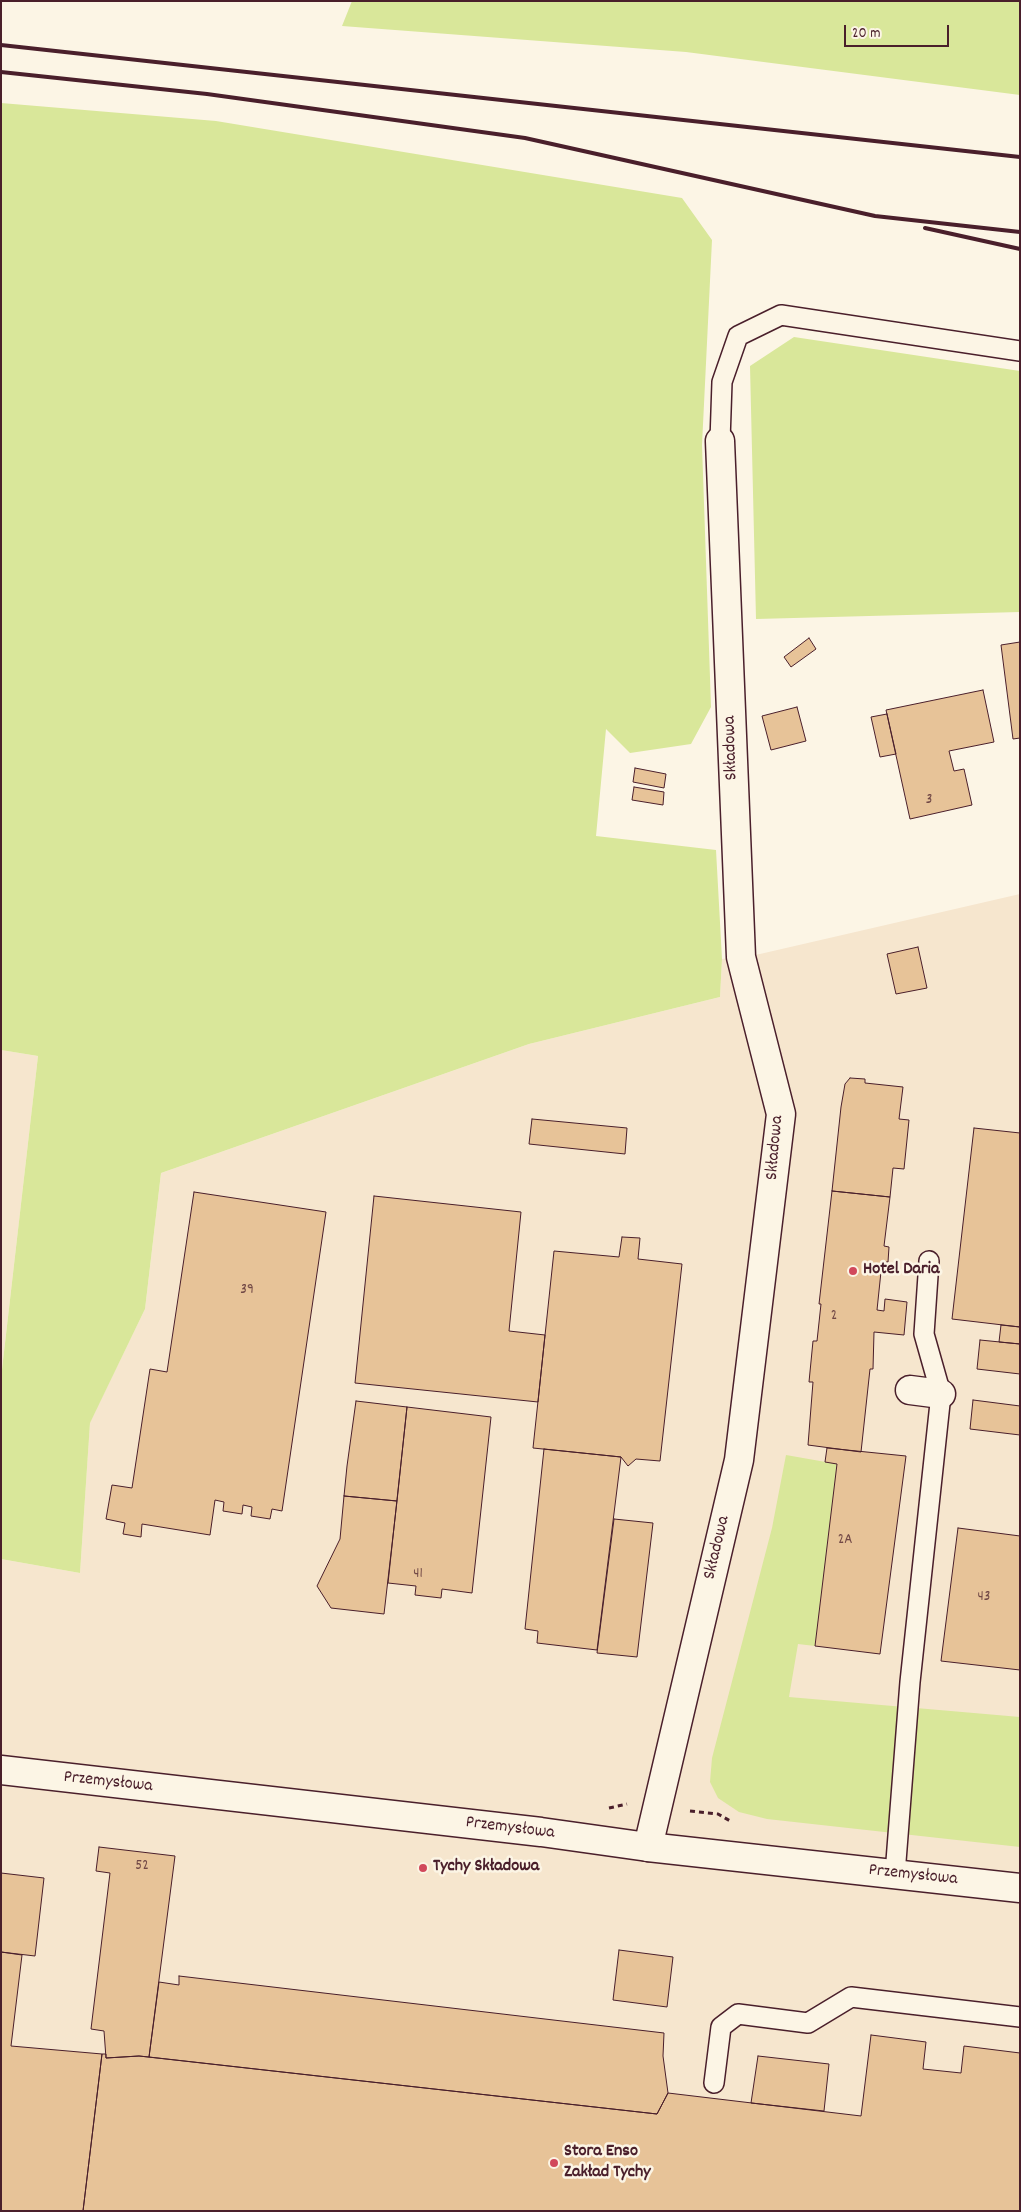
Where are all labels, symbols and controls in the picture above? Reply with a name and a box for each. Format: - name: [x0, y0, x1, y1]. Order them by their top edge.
- scale bar: [846, 15, 951, 47]
- text: 20 m: [852, 23, 880, 45]
- street label: Składowa: [720, 715, 744, 781]
- house number: 3: [926, 792, 932, 810]
- street label: Składowa: [762, 1115, 790, 1181]
- place label: Hotel Daria: [863, 1260, 939, 1282]
- marker: Hotel Daria: [847, 1265, 859, 1277]
- house number: 39: [240, 1282, 254, 1300]
- house number: 2: [831, 1308, 837, 1326]
- street label: Składowa: [700, 1514, 736, 1582]
- house number: 2A: [838, 1532, 852, 1550]
- house number: 41: [413, 1566, 423, 1584]
- house number: 43: [978, 1589, 990, 1607]
- street label: Przemysłowa: [62, 1768, 154, 1798]
- street label: Przemysłowa: [464, 1813, 556, 1845]
- place label: Tychy Składowa: [433, 1857, 539, 1879]
- house number: 52: [135, 1858, 149, 1876]
- street label: Przemysłowa: [867, 1861, 959, 1891]
- marker: Tychy Składowa: [417, 1862, 429, 1874]
- place label: Stora Enso Zakład Tychy: [564, 2142, 651, 2184]
- marker: Stora Enso Zakład Tychy: [548, 2157, 560, 2169]

